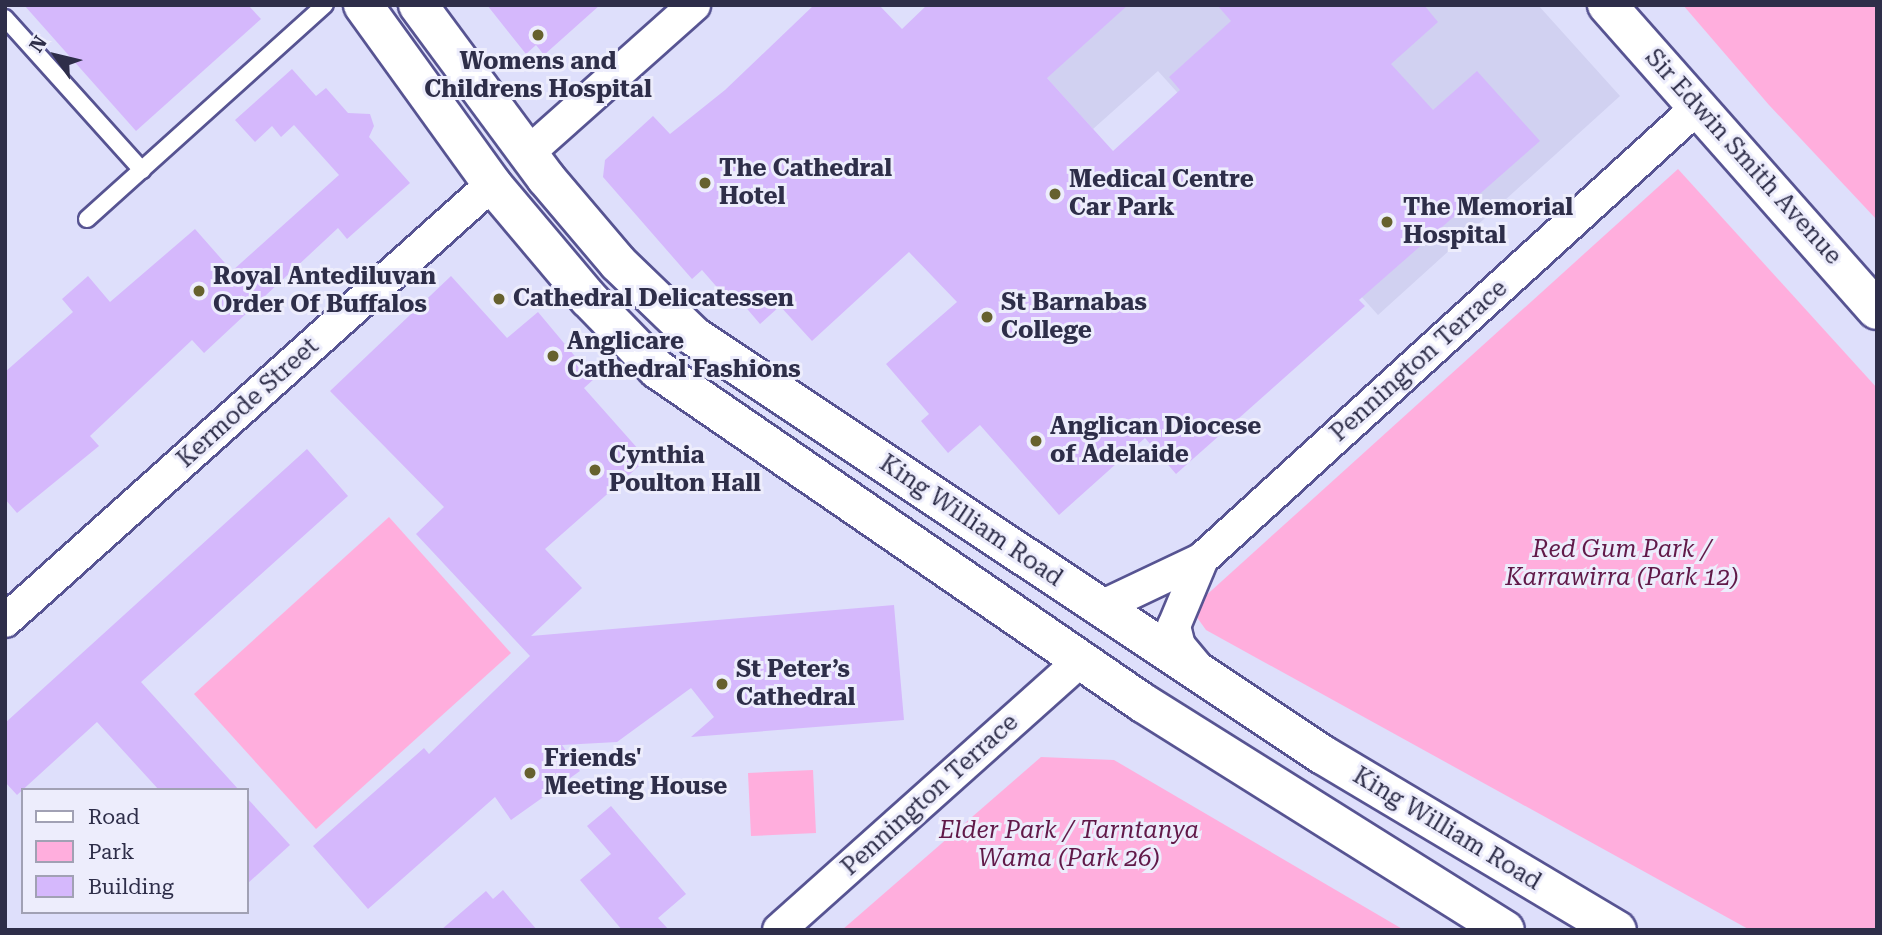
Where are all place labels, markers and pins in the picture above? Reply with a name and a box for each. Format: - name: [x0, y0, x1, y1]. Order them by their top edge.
- marker: Womens and Childrens Hospital: [528, 25, 548, 45]
- place label: Womens and Childrens Hospital: [424, 48, 652, 104]
- place label: The Cathedral Hotel: [719, 155, 892, 211]
- place label: Medical Centre Car Park: [1069, 166, 1254, 222]
- marker: The Cathedral Hotel: [697, 175, 713, 191]
- marker: Medical Centre Car Park: [1047, 186, 1063, 202]
- place label: The Memorial Hospital: [1403, 194, 1573, 250]
- marker: The Memorial Hospital: [1377, 212, 1397, 232]
- place label: Royal Antediluvan Order Of Buffalos: [213, 263, 436, 319]
- marker: Royal Antediluvan Order Of Buffalos: [191, 283, 207, 299]
- place label: Cathedral Delicatessen: [513, 285, 794, 313]
- place label: St Barnabas College: [1001, 289, 1147, 345]
- marker: Cathedral Delicatessen: [491, 291, 507, 307]
- marker: St Barnabas College: [979, 309, 995, 325]
- place label: Anglicare Cathedral Fashions: [567, 328, 801, 384]
- marker: Anglicare Cathedral Fashions: [545, 348, 561, 364]
- place label: Anglican Diocese of Adelaide: [1050, 413, 1261, 469]
- marker: Anglican Diocese of Adelaide: [1028, 433, 1044, 449]
- place label: Cynthia Poulton Hall: [609, 442, 761, 498]
- marker: Cynthia Poulton Hall: [587, 462, 603, 478]
- place label: St Peter’s Cathedral: [736, 656, 855, 712]
- marker: St Peter’s Cathedral: [714, 676, 730, 692]
- place label: Friends' Meeting House: [544, 745, 727, 801]
- marker: Friends' Meeting House: [522, 765, 538, 781]

